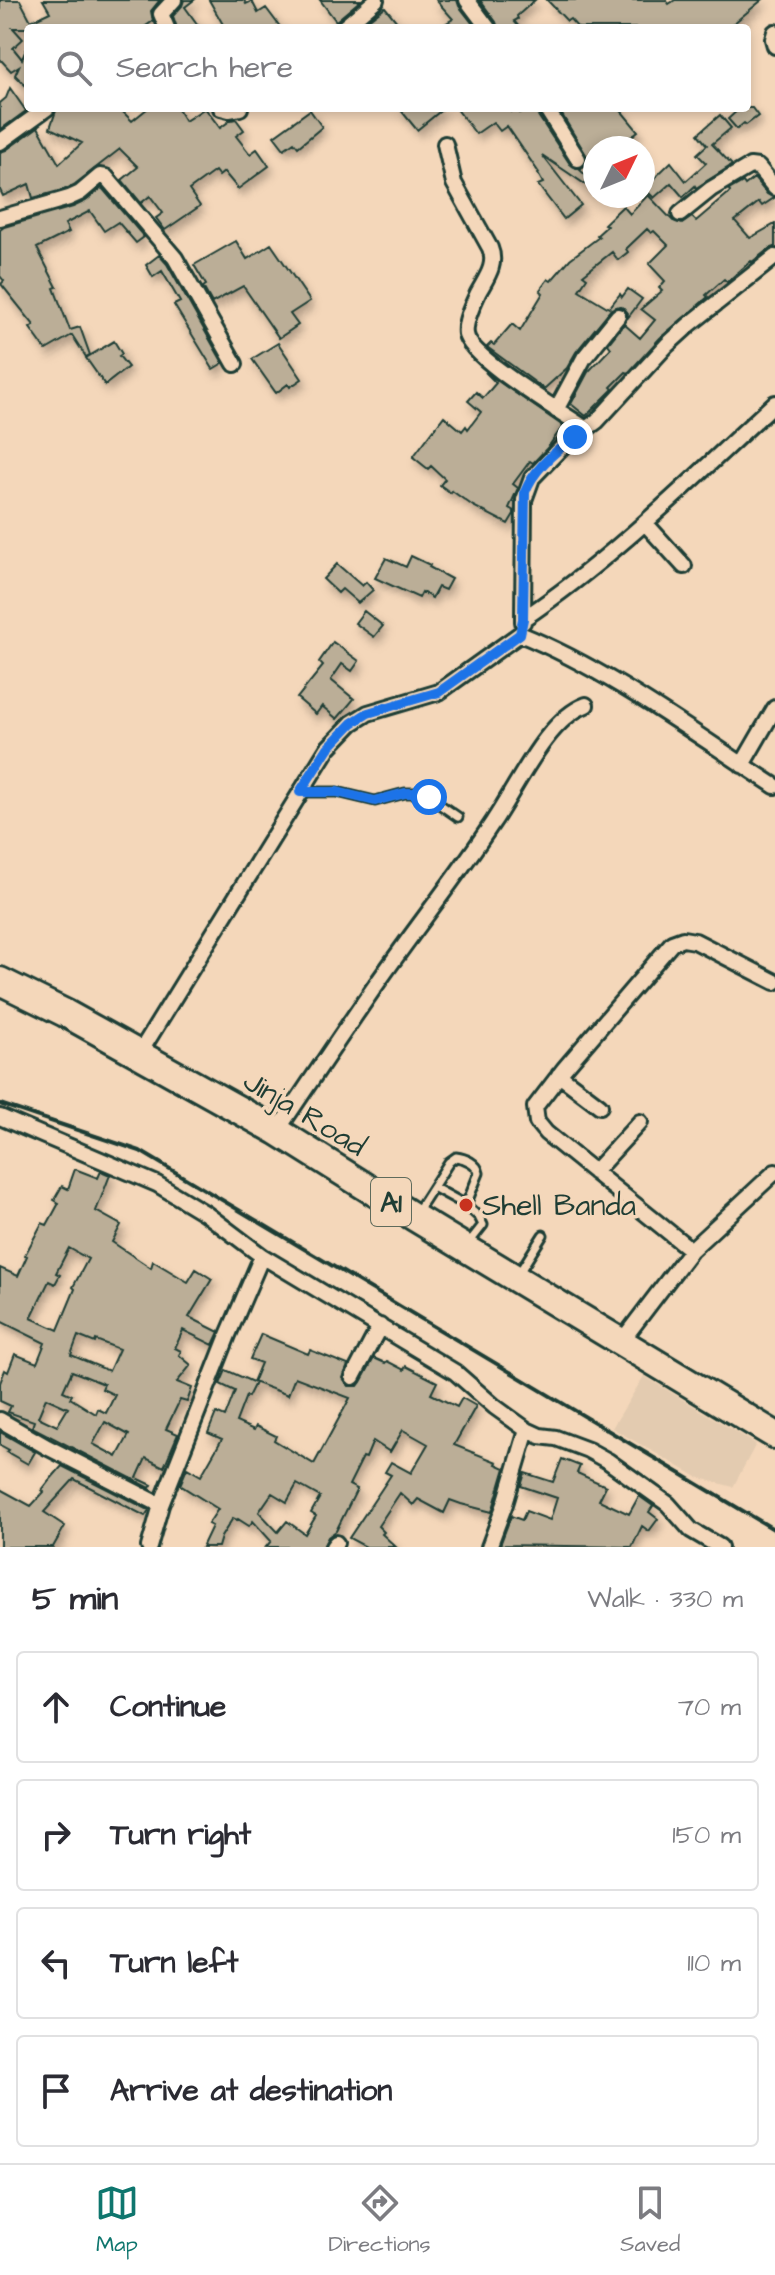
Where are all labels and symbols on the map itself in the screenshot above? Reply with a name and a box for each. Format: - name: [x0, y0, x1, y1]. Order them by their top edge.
- north arrow: [583, 136, 655, 208]
- route end: [557, 419, 593, 455]
- route start: [411, 779, 447, 815]
- street label: Jinja Road: [235, 1061, 374, 1167]
- road number: A1: [371, 1178, 411, 1226]
- place label: Shell Banda: [482, 1185, 636, 1227]
- marker: Shell Banda: [457, 1196, 475, 1214]

